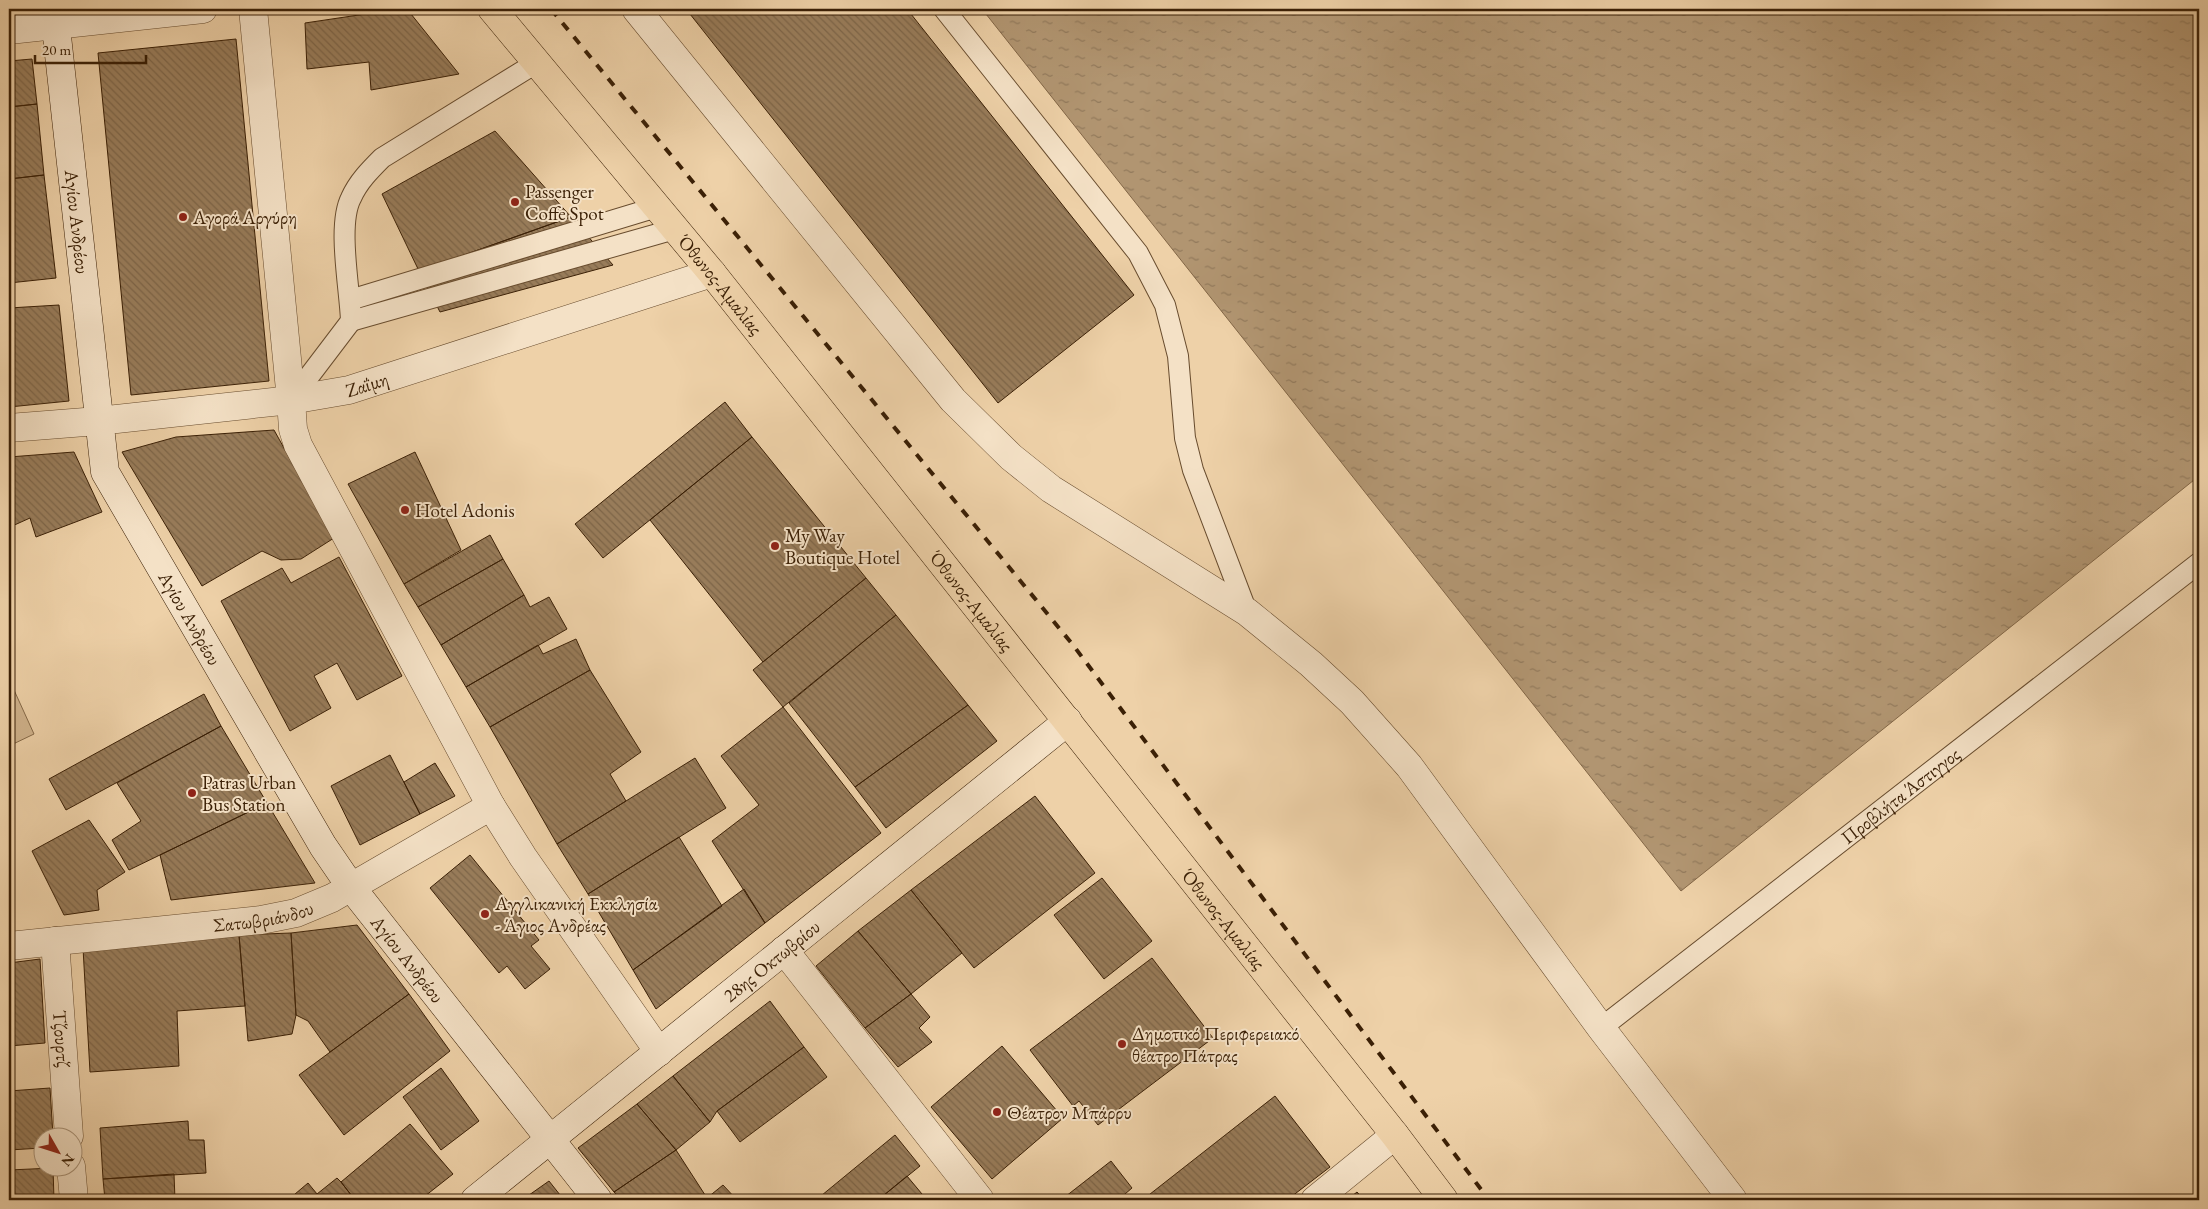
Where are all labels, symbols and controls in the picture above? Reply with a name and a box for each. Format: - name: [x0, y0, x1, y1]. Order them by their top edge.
- scale bar: [35, 32, 146, 64]
- text: 20 m: [42, 40, 71, 59]
- street label: Αγίου Ανδρέου: [59, 167, 95, 275]
- place label: Passenger Coffe Spot: [525, 179, 604, 226]
- marker: Passenger Coffe Spot: [509, 196, 521, 208]
- place label: Αγορά Αργύρη: [192, 205, 297, 230]
- marker: Αγορά Αργύρη: [177, 211, 189, 223]
- street label: Όθωνος-Αμαλίας: [672, 229, 768, 340]
- street label: Ζαΐμη: [342, 366, 392, 403]
- place label: Hotel Adonis: [415, 498, 515, 523]
- marker: Hotel Adonis: [399, 504, 411, 516]
- place label: My Way Boutique Hotel: [785, 523, 901, 570]
- marker: My Way Boutique Hotel: [769, 540, 781, 552]
- street label: Όθωνος-Αμαλίας: [923, 545, 1019, 657]
- street label: Αγίου Ανδρέου: [152, 566, 227, 670]
- street label: Προβλήτα Άστιγγος: [1836, 742, 1965, 850]
- place label: Patras Urban Bus Station: [202, 770, 296, 817]
- marker: Patras Urban Bus Station: [186, 787, 198, 799]
- street label: Όθωνος-Αμαλίας: [1175, 863, 1271, 975]
- place label: Αγγλικανική Εκκλησία - Άγιος Ανδρέας: [494, 891, 658, 938]
- street label: Σατωβριάνδου: [212, 895, 317, 938]
- marker: Αγγλικανική Εκκλησία - Άγιος Ανδρέας: [479, 908, 491, 920]
- street label: Αγίου Ανδρέου: [365, 910, 450, 1008]
- street label: 28ης Οκτωβρίου: [718, 914, 825, 1008]
- street label: Τζουρτζ: [47, 1009, 76, 1069]
- place label: Δημοτικό Περιφερειακό θέατρο Πάτρας: [1132, 1021, 1299, 1068]
- marker: Δημοτικό Περιφερειακό θέατρο Πάτρας: [1116, 1038, 1128, 1050]
- place label: Θέατρον Μπάρρυ: [1007, 1100, 1132, 1125]
- marker: Θέατρον Μπάρρυ: [991, 1106, 1003, 1118]
- north arrow: [32, 1126, 82, 1176]
- text: N: [57, 1150, 79, 1171]

